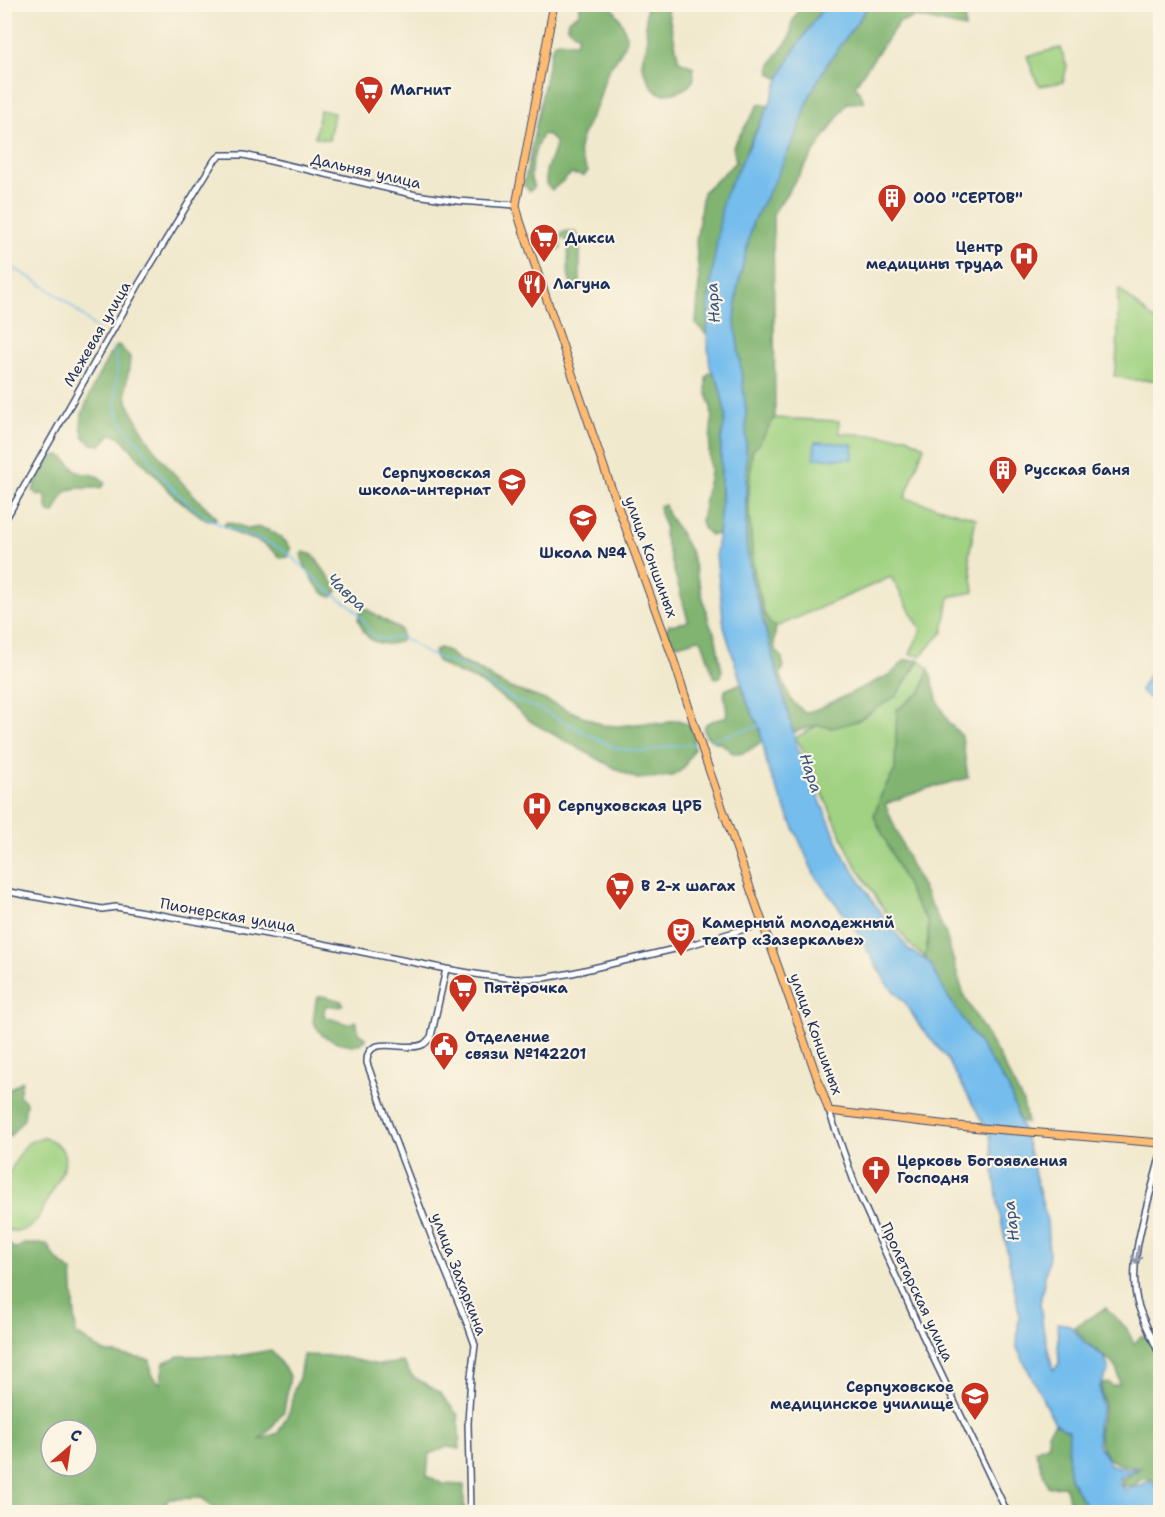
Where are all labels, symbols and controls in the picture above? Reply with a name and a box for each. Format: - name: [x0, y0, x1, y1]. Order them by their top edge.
- supermarket icon: Магнит: [353, 74, 385, 116]
- place label: Магнит: [390, 80, 451, 100]
- street label: Дальняя улица: [309, 149, 424, 194]
- building icon: ООО "СЕРТОВ": [876, 182, 908, 224]
- place label: ООО "СЕРТОВ": [913, 188, 1023, 208]
- supermarket icon: Дикси: [528, 222, 560, 264]
- place label: Дикси: [565, 228, 615, 248]
- place label: Центр медицины труда: [866, 237, 1004, 274]
- hospital icon: Центр медицины труда: [1008, 240, 1040, 282]
- restaurant icon: Лагуна: [516, 268, 548, 310]
- place label: Лагуна: [553, 274, 611, 294]
- street label: Межевая улица: [59, 277, 136, 390]
- water label: Нара: [701, 282, 725, 324]
- building icon: Русская баня: [987, 454, 1019, 496]
- place label: Русская баня: [1024, 460, 1130, 480]
- place label: Серпуховская школа-интернат: [358, 463, 491, 500]
- school or university icon: Серпуховская школа-интернат: [496, 466, 528, 508]
- street label: улица Коншиных: [620, 493, 682, 621]
- school or university icon: Школа №4: [567, 502, 599, 544]
- place label: Школа №4: [539, 543, 627, 563]
- water label: Чавра: [323, 568, 371, 616]
- water label: Нара: [795, 750, 827, 796]
- hospital icon: Серпуховская ЦРБ: [521, 790, 553, 832]
- place label: Серпуховская ЦРБ: [558, 796, 702, 816]
- supermarket icon: В 2-х шагах: [604, 870, 636, 912]
- place label: В 2-х шагах: [641, 876, 736, 896]
- street label: Пионерская улица: [159, 893, 298, 937]
- place label: Камерный молодежный театр «Зазеркалье»: [702, 913, 895, 950]
- theatre icon: Камерный молодежный театр «Зазеркалье»: [665, 916, 697, 958]
- street label: улица Коншиных: [785, 970, 847, 1098]
- supermarket icon: Пятёрочка: [447, 972, 479, 1014]
- place label: Пятёрочка: [484, 978, 568, 998]
- place label: Отделение связи №142201: [465, 1027, 587, 1064]
- public building icon: Отделение связи №142201: [428, 1030, 460, 1072]
- place label: Церковь Богоявления Господня: [897, 1151, 1068, 1188]
- church icon: Церковь Богоявления Господня: [860, 1154, 892, 1196]
- water label: Нара: [998, 1200, 1024, 1242]
- street label: улица Захаркина: [426, 1210, 492, 1339]
- street label: Пролетарская улица: [876, 1219, 958, 1366]
- one-way arrow: [1131, 1245, 1142, 1265]
- place label: Серпуховское медицинское училище: [770, 1377, 954, 1414]
- school or university icon: Серпуховское медицинское училище: [959, 1380, 991, 1422]
- north arrow: [39, 1418, 99, 1478]
- text: С: [67, 1424, 86, 1447]

